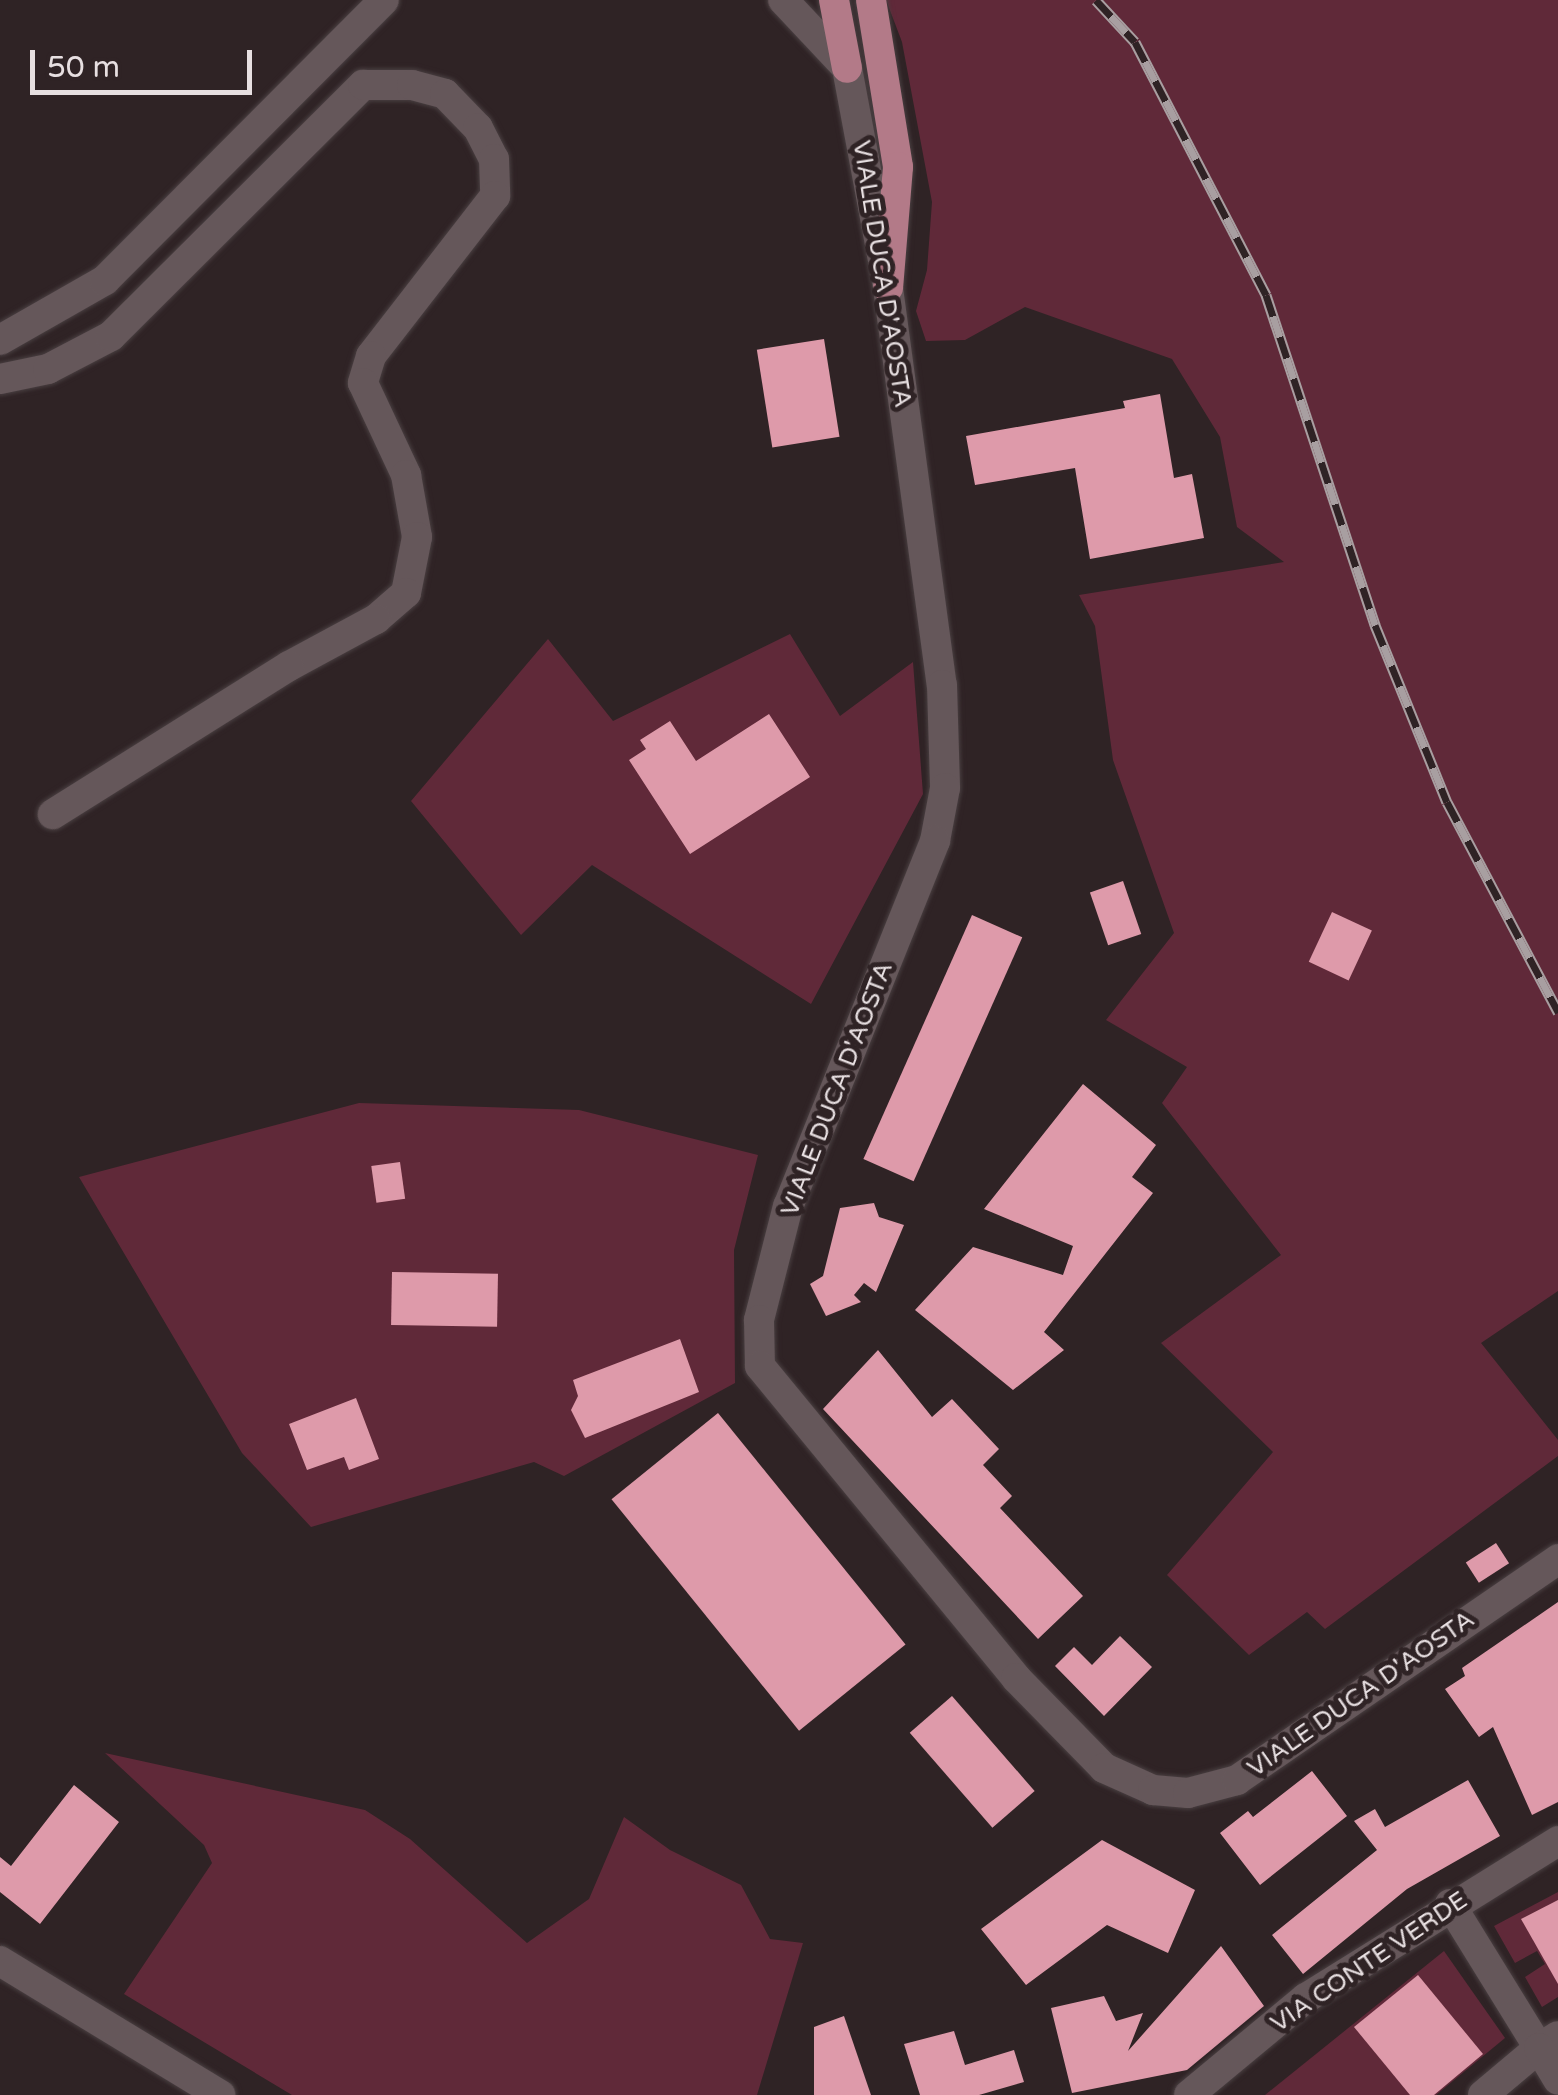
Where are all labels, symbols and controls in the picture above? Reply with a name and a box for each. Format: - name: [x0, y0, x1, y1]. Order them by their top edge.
- scale bar: [35, 30, 258, 92]
- text: 50 m: [47, 49, 120, 86]
- street label: VIALE DUCA D'AOSTA: [846, 138, 918, 410]
- street label: VIALE DUCA D'AOSTA: [775, 958, 899, 1220]
- street label: VIALE DUCA D'AOSTA: [1242, 1604, 1480, 1784]
- street label: VIA CONTE VERDE: [1265, 1885, 1473, 2039]

